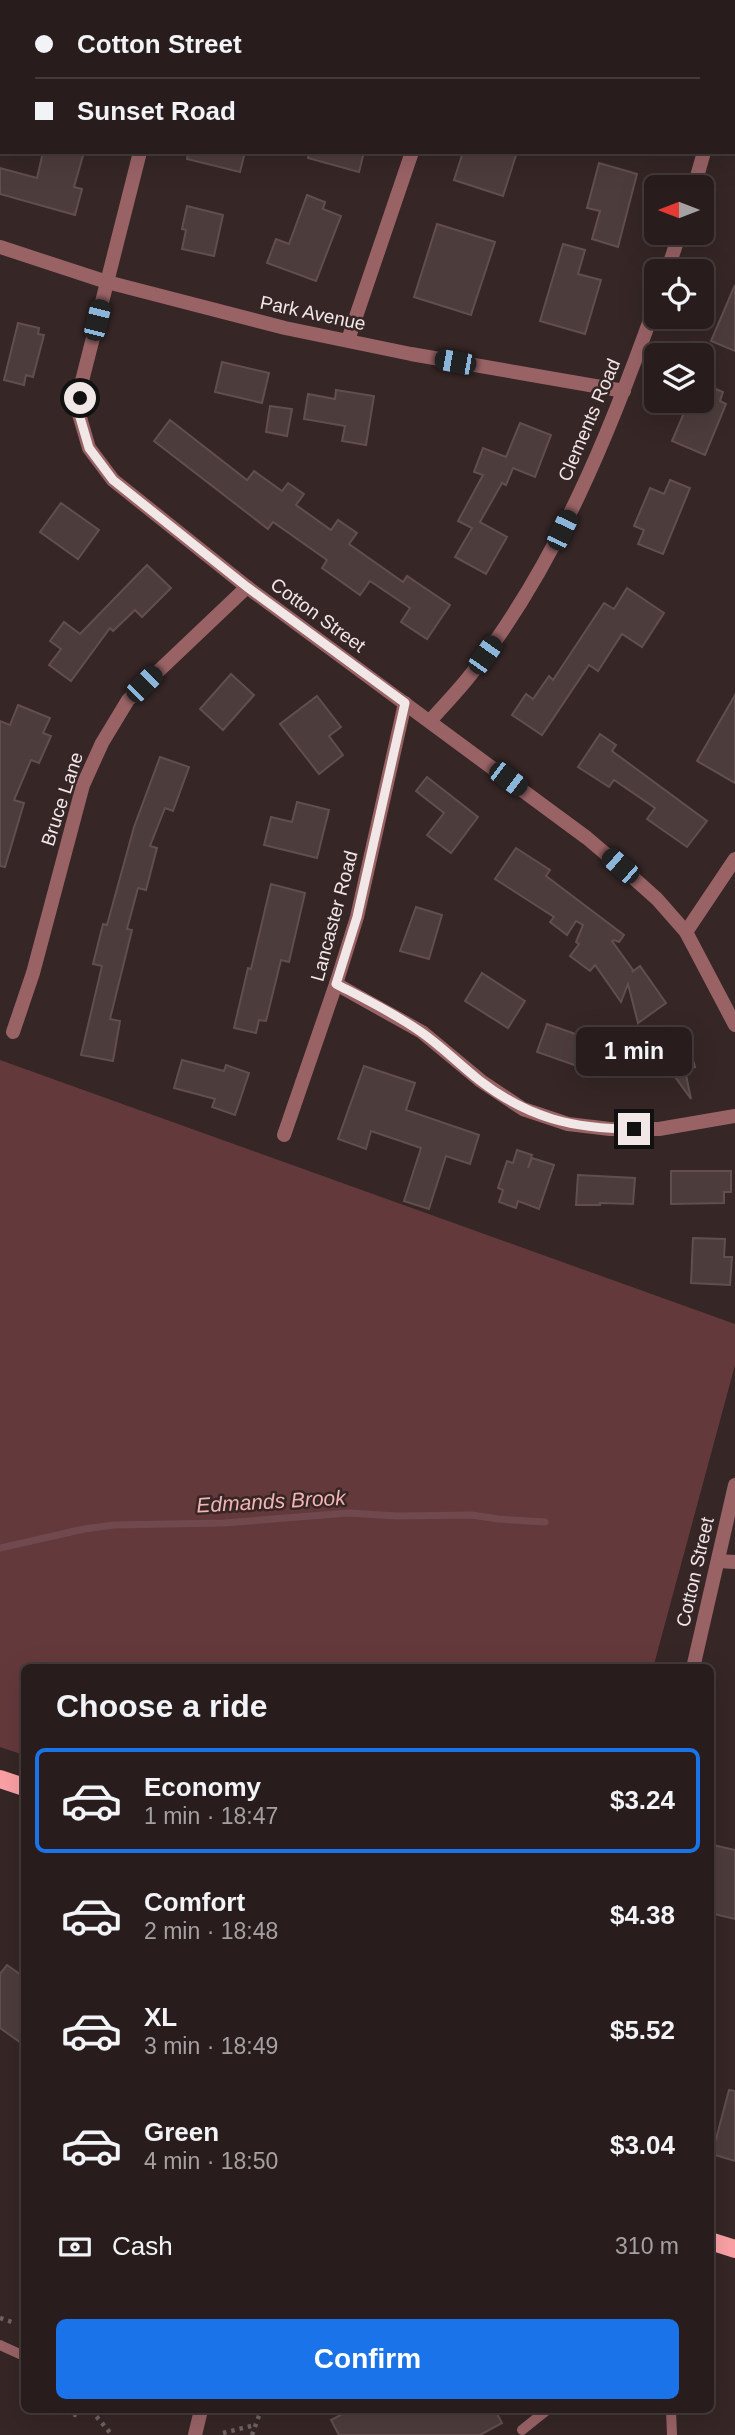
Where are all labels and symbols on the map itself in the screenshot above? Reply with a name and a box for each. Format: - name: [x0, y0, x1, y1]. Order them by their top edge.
- north arrow: [644, 175, 714, 245]
- street label: Park Avenue: [258, 292, 368, 334]
- car: [82, 297, 113, 343]
- car: [433, 348, 478, 376]
- street label: Clements Road: [554, 356, 624, 484]
- route start: [64, 382, 96, 414]
- car: [544, 507, 581, 553]
- street label: Cotton Street: [267, 574, 370, 657]
- car: [465, 632, 506, 678]
- car: [122, 662, 167, 706]
- street label: Bruce Lane: [37, 750, 87, 848]
- car: [485, 758, 532, 800]
- car: [598, 844, 643, 888]
- street label: Lancaster Road: [306, 848, 362, 984]
- callout: 1 min: [576, 1028, 692, 1076]
- route end: [618, 1113, 650, 1145]
- water label: Edmands Brook: [196, 1486, 348, 1516]
- street label: Cotton Street: [672, 1514, 718, 1629]

